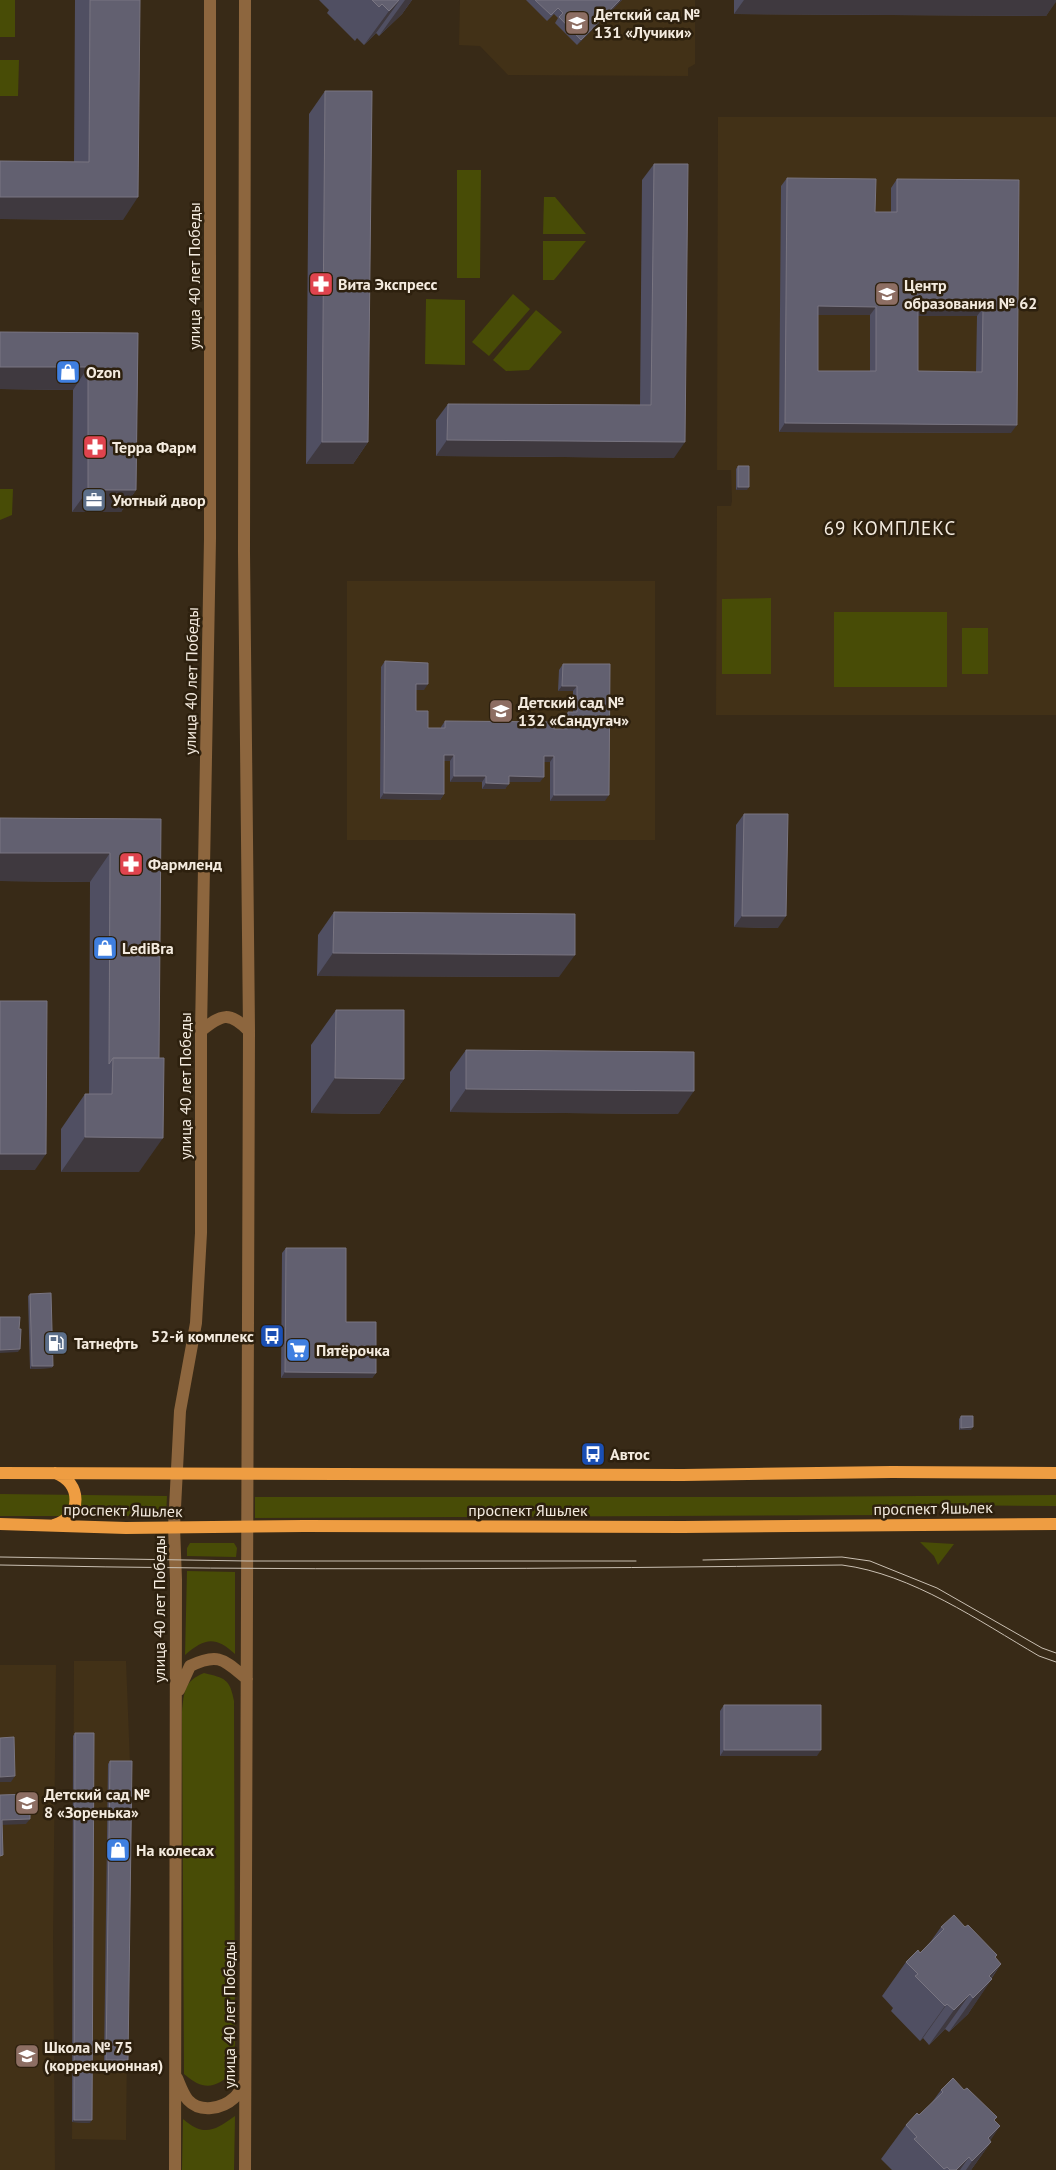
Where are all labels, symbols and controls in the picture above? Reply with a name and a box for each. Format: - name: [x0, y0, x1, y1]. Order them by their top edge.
- place label: Детский сад № 131 «Лучики»: [594, 4, 700, 42]
- school or university icon: Детский сад № 131 «Лучики»: [564, 10, 590, 36]
- street label: улица 40 лет Победы: [184, 202, 204, 350]
- pharmacy icon: Вита Экспресс: [308, 271, 334, 297]
- place label: Вита Экспресс: [338, 274, 437, 294]
- place label: Центр образования № 62: [904, 275, 1037, 313]
- school or university icon: Центр образования № 62: [874, 281, 900, 307]
- shop icon: Ozon: [55, 359, 81, 385]
- place label: Ozon: [86, 362, 121, 382]
- pharmacy icon: Терра Фарм: [82, 434, 108, 460]
- place label: Терра Фарм: [112, 437, 196, 457]
- office icon: Уютный двор: [81, 487, 107, 513]
- place label: Уютный двор: [111, 490, 206, 510]
- district label: 69 КОМПЛЕКС: [824, 516, 956, 540]
- street label: улица 40 лет Победы: [180, 607, 202, 755]
- place label: Детский сад № 132 «Сандугач»: [518, 692, 629, 730]
- school or university icon: Детский сад № 132 «Сандугач»: [488, 698, 514, 724]
- pharmacy icon: Фармленд: [118, 851, 144, 877]
- place label: Фармленд: [148, 854, 222, 874]
- shop icon: LediBra: [92, 935, 118, 961]
- place label: LediBra: [122, 938, 174, 958]
- street label: улица 40 лет Победы: [175, 1012, 195, 1160]
- bus stop icon: 52-й комплекс: [259, 1323, 285, 1349]
- place label: 52-й комплекс: [151, 1326, 254, 1346]
- fuel station icon: Татнефть: [43, 1330, 69, 1356]
- place label: Татнефть: [74, 1333, 138, 1353]
- supermarket icon: Пятёрочка: [285, 1337, 311, 1363]
- place label: Пятёрочка: [316, 1340, 390, 1360]
- bus stop icon: Автос: [580, 1441, 606, 1467]
- place label: Автос: [610, 1444, 650, 1464]
- street label: проспект Яшьлек: [873, 1497, 993, 1519]
- street label: проспект Яшьлек: [63, 1499, 183, 1521]
- street label: проспект Яшьлек: [468, 1500, 588, 1520]
- street label: улица 40 лет Победы: [149, 1535, 169, 1683]
- place label: Детский сад № 8 «Зоренька»: [44, 1784, 150, 1822]
- school or university icon: Детский сад № 8 «Зоренька»: [14, 1790, 40, 1816]
- shop icon: На колесах: [105, 1837, 131, 1863]
- place label: На колесах: [136, 1840, 215, 1860]
- street label: улица 40 лет Победы: [219, 1941, 239, 2089]
- place label: Школа № 75 (коррекционная): [44, 2037, 163, 2075]
- school or university icon: Школа № 75 (коррекционная): [14, 2043, 40, 2069]

